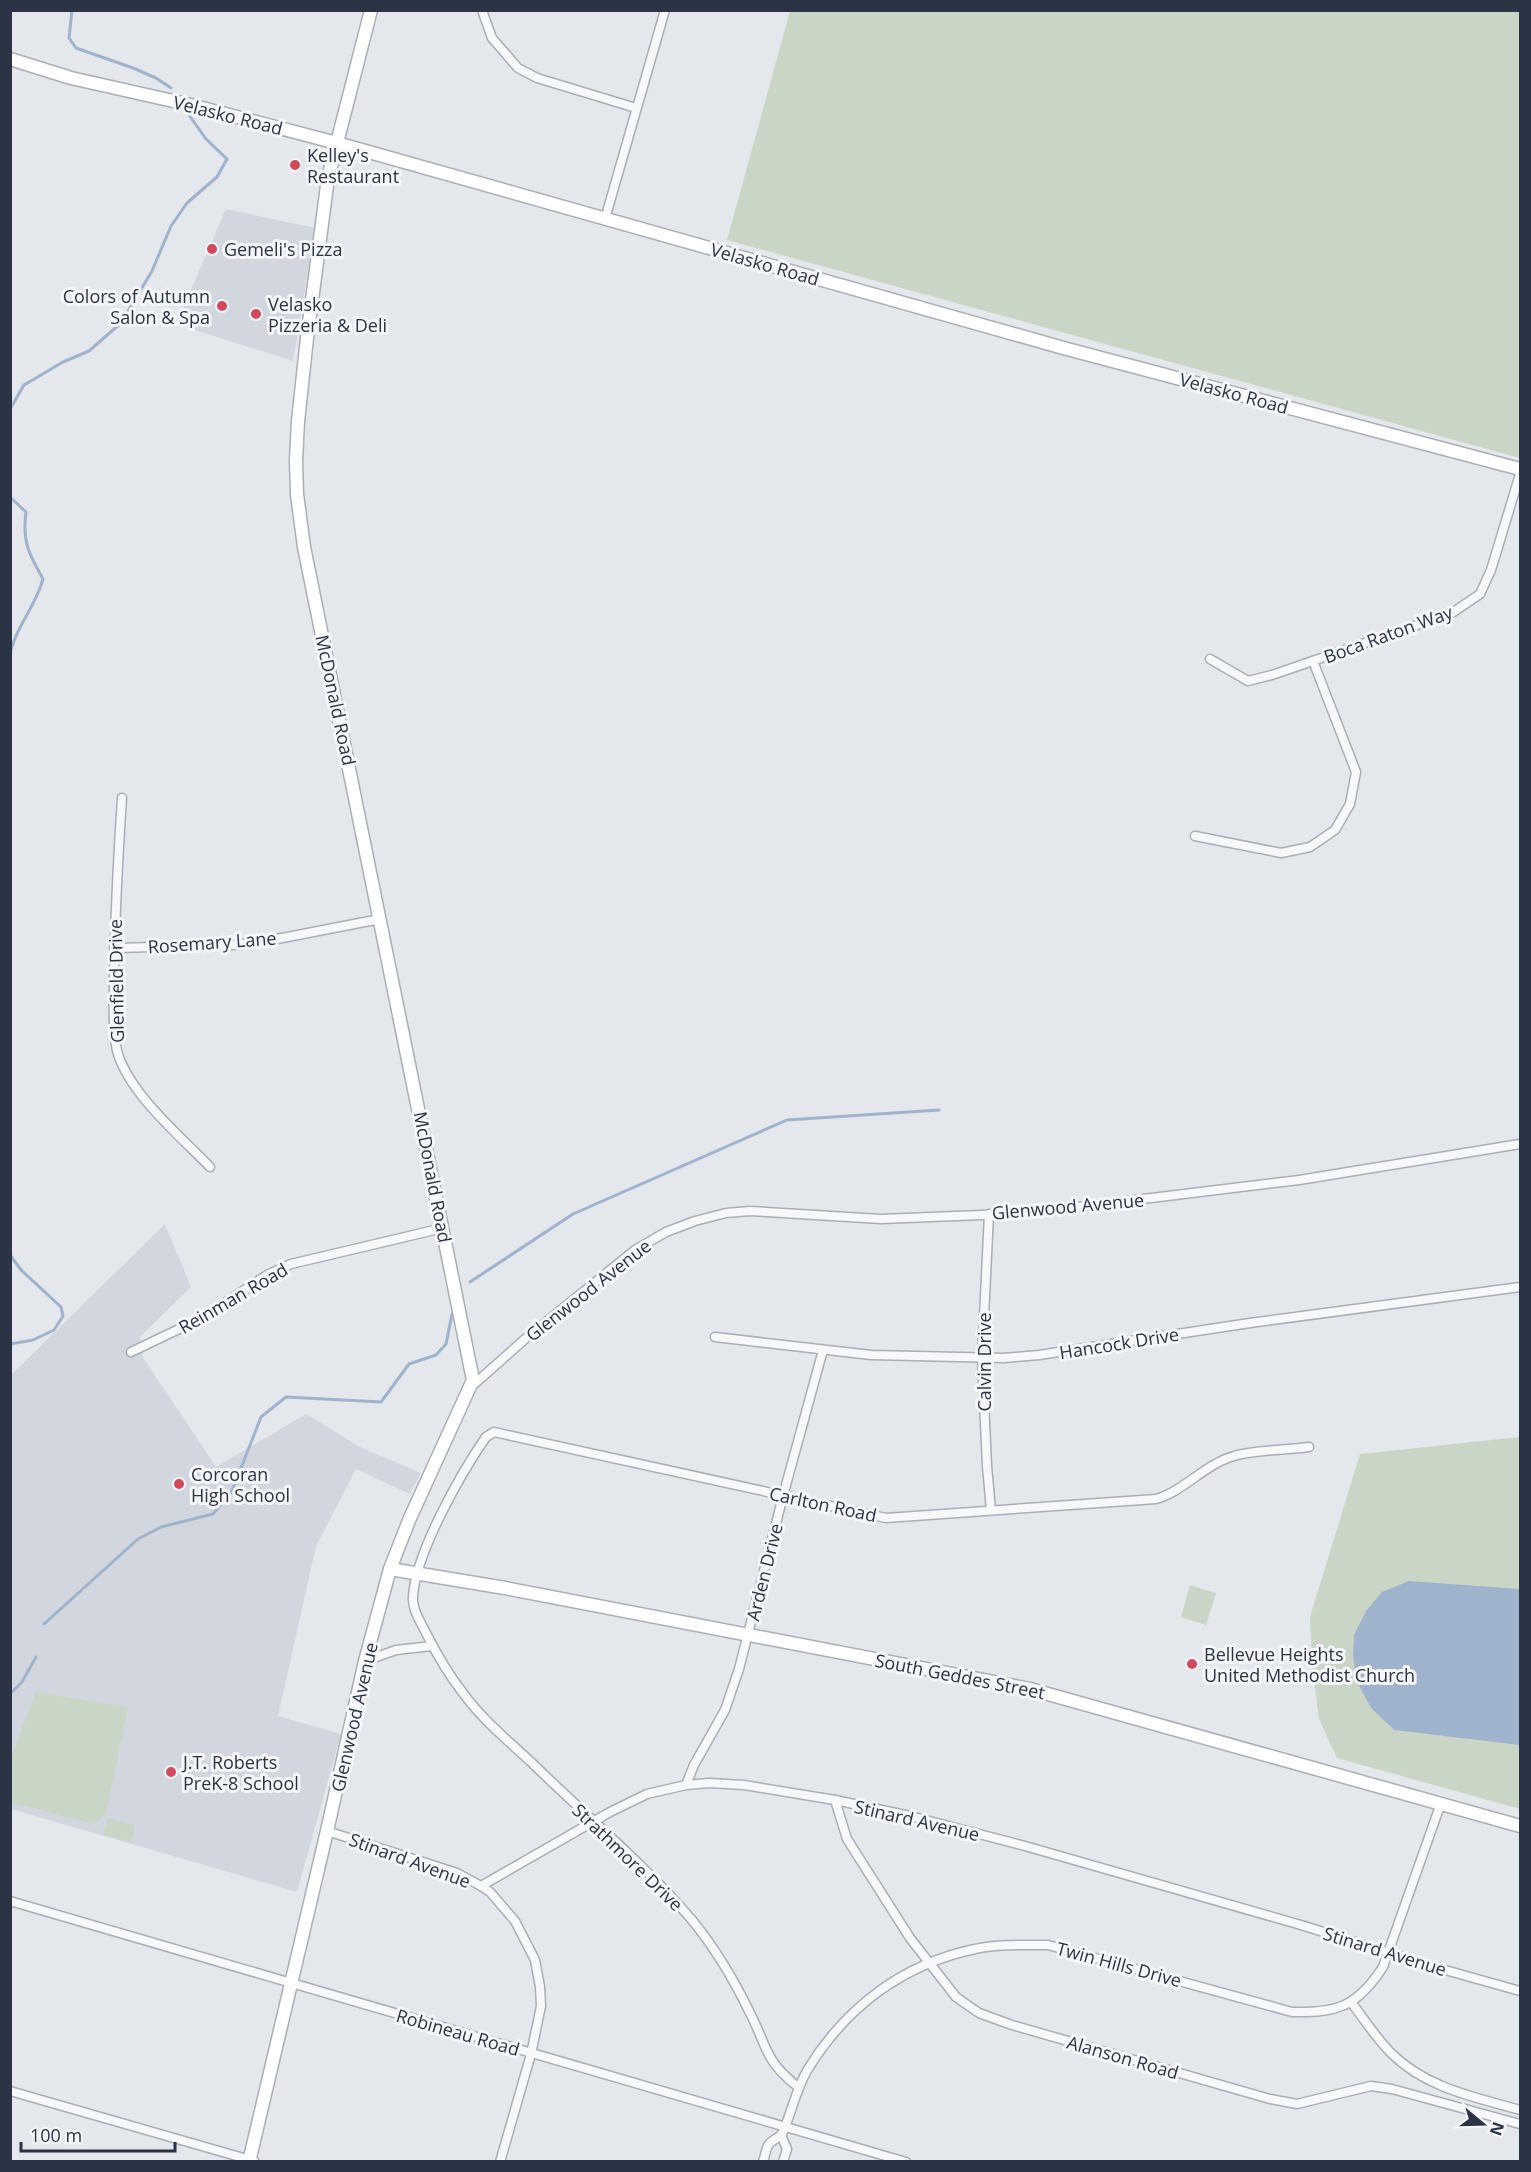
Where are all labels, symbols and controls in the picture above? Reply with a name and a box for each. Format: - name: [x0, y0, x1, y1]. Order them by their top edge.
- street label: Velasko Road: [171, 90, 285, 140]
- place label: Kelley's Restaurant: [307, 143, 399, 188]
- marker: Kelley's Restaurant: [288, 158, 302, 172]
- place label: Gemeli's Pizza: [224, 237, 343, 261]
- street label: Velasko Road: [708, 237, 822, 291]
- marker: Gemeli's Pizza: [205, 242, 219, 256]
- place label: Colors of Autumn Salon & Spa: [63, 284, 210, 329]
- place label: Velasko Pizzeria & Deli: [268, 292, 387, 337]
- marker: Colors of Autumn Salon & Spa: [215, 299, 229, 313]
- marker: Velasko Pizzeria & Deli: [249, 307, 263, 321]
- street label: Velasko Road: [1177, 367, 1291, 419]
- street label: Boca Raton Way: [1320, 599, 1457, 668]
- street label: McDonald Road: [310, 632, 362, 768]
- street label: Glenfield Drive: [103, 919, 129, 1043]
- street label: Rosemary Lane: [147, 926, 277, 958]
- street label: McDonald Road: [409, 1109, 457, 1245]
- street label: Glenwood Avenue: [991, 1187, 1145, 1225]
- street label: Glenwood Avenue: [520, 1234, 656, 1346]
- street label: Reinman Road: [174, 1257, 292, 1339]
- street label: Calvin Drive: [972, 1312, 996, 1412]
- street label: Hancock Drive: [1058, 1322, 1180, 1364]
- place label: Corcoran High School: [191, 1462, 290, 1507]
- marker: Corcoran High School: [172, 1477, 186, 1491]
- street label: Carlton Road: [767, 1481, 879, 1527]
- street label: Arden Drive: [740, 1521, 788, 1623]
- street label: Glenwood Avenue: [325, 1640, 383, 1794]
- place label: Bellevue Heights United Methodist Church: [1204, 1642, 1415, 1687]
- street label: South Geddes Street: [873, 1648, 1047, 1704]
- marker: Bellevue Heights United Methodist Church: [1185, 1657, 1199, 1671]
- place label: J.T. Roberts PreK-8 School: [181, 1750, 299, 1795]
- marker: J.T. Roberts PreK-8 School: [164, 1765, 178, 1779]
- street label: Stinard Avenue: [852, 1794, 982, 1846]
- street label: Strathmore Drive: [568, 1798, 688, 1916]
- street label: Stinard Avenue: [346, 1827, 474, 1893]
- street label: Stinard Avenue: [1320, 1921, 1450, 1981]
- street label: Twin Hills Drive: [1054, 1936, 1184, 1992]
- street label: Robineau Road: [394, 2003, 522, 2061]
- street label: Alanson Road: [1064, 2030, 1182, 2084]
- north arrow: [1453, 2094, 1513, 2154]
- scale bar: [21, 2115, 176, 2153]
- text: N: [1485, 2119, 1510, 2139]
- text: 100 m: [30, 2123, 82, 2147]

